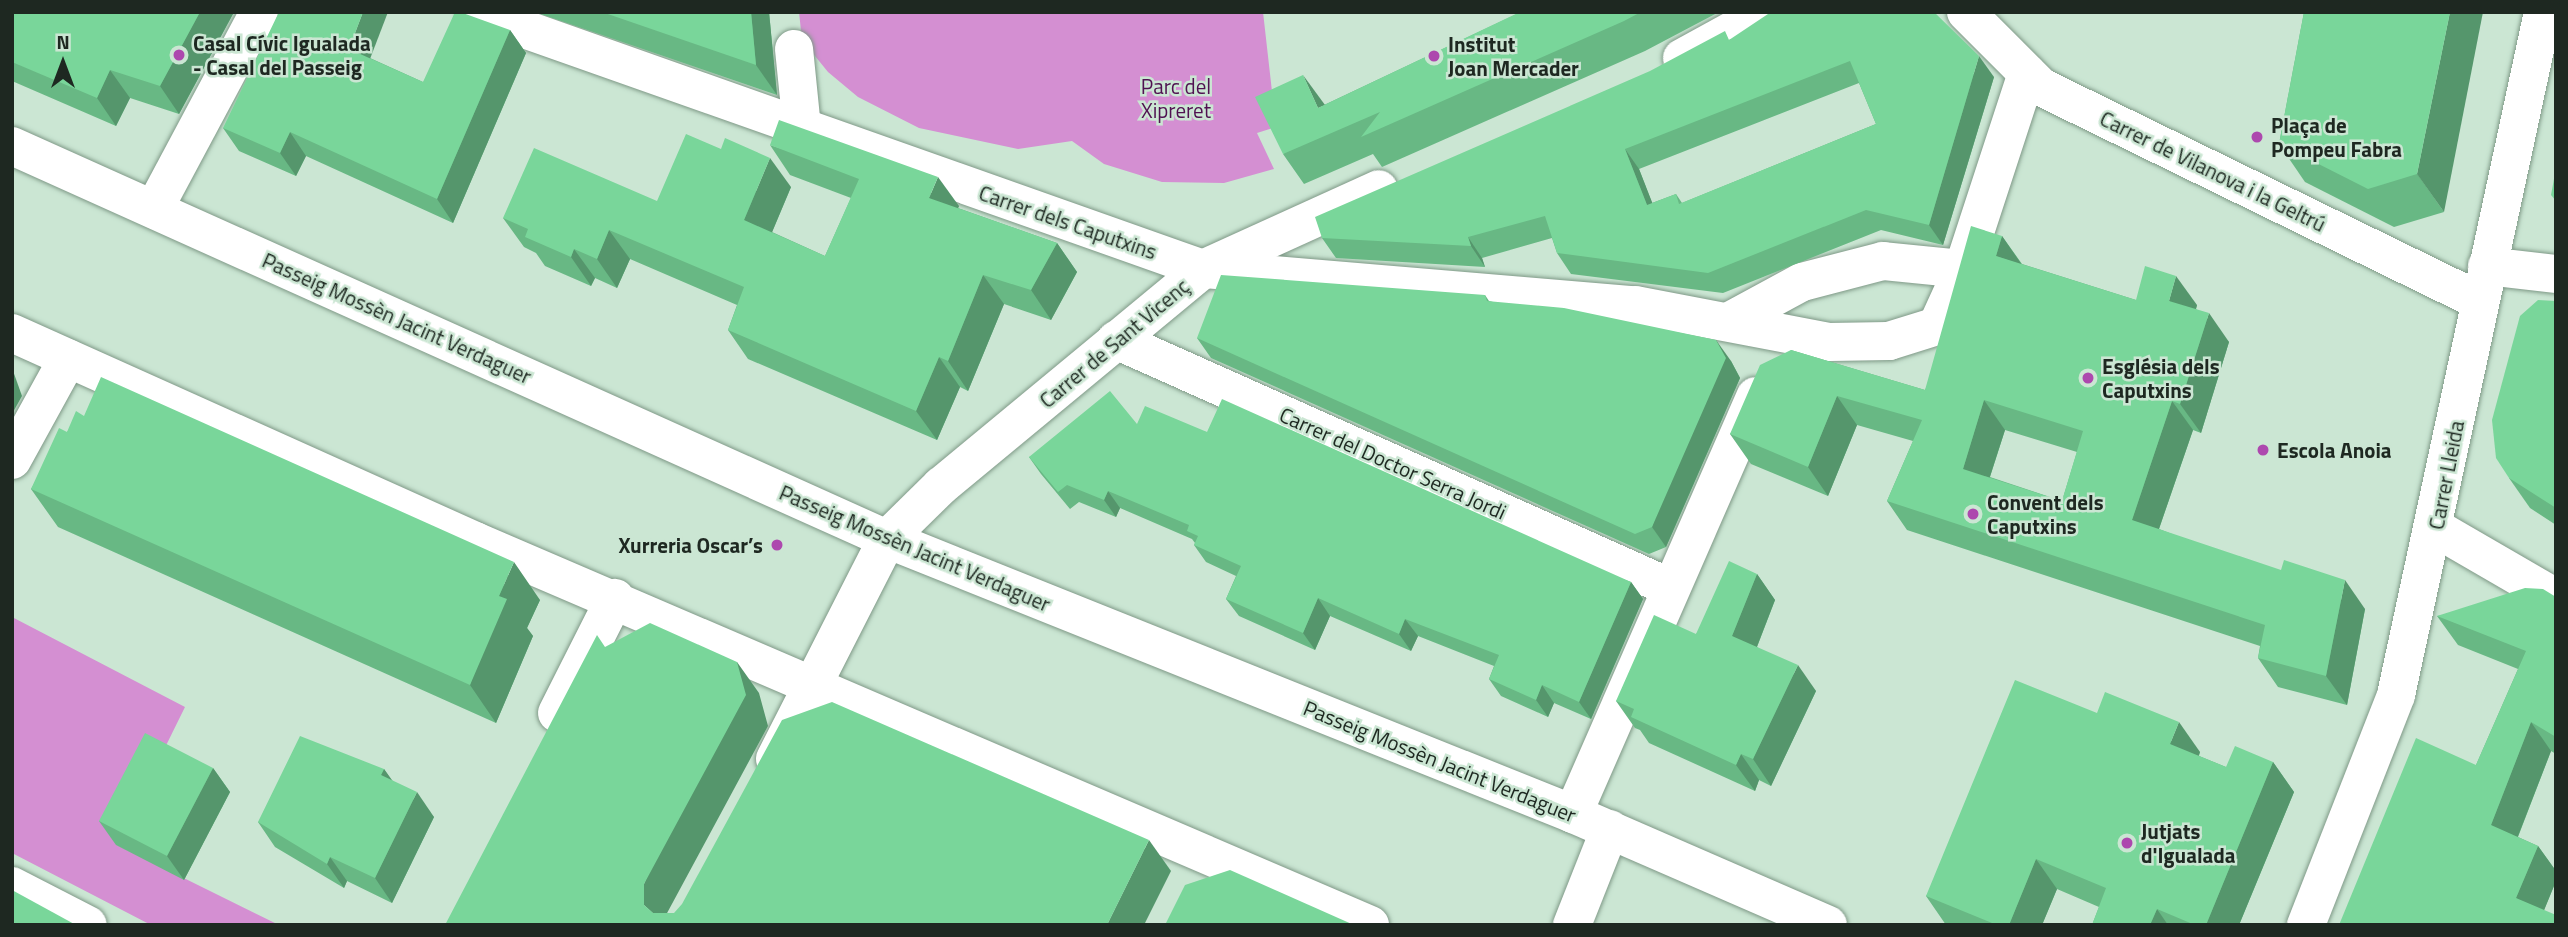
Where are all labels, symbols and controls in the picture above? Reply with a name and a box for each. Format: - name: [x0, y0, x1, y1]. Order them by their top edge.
- text: N: [56, 27, 70, 56]
- north arrow: [28, 28, 98, 98]
- place label: Casal Cívic Igualada - Casal del Passeig: [193, 30, 371, 80]
- place label: Institut Joan Mercader: [1448, 31, 1579, 81]
- marker: Casal Cívic Igualada - Casal del Passeig: [171, 47, 187, 63]
- marker: Institut Joan Mercader: [1426, 48, 1442, 64]
- park label: Parc del Xipreret: [1141, 73, 1211, 123]
- street label: Carrer de Vilanova i la Geltrú: [2096, 105, 2330, 237]
- place label: Plaça de Pompeu Fabra: [2271, 112, 2402, 162]
- marker: Plaça de Pompeu Fabra: [2249, 129, 2265, 145]
- street label: Carrer dels Caputxins: [976, 180, 1160, 264]
- street label: Passeig Mossèn Jacint Verdaguer: [259, 247, 535, 389]
- street label: Carrer de Sant Vicenç: [1034, 273, 1194, 413]
- place label: Església dels Caputxins: [2102, 353, 2220, 403]
- marker: Església dels Caputxins: [2080, 370, 2096, 386]
- street label: Carrer del Doctor Serra Jordi: [1276, 402, 1510, 524]
- street label: Carrer Lleida: [2423, 418, 2469, 532]
- place label: Escola Anoia: [2277, 437, 2392, 463]
- marker: Escola Anoia: [2255, 442, 2271, 458]
- street label: Passeig Mossèn Jacint Verdaguer: [776, 479, 1054, 617]
- place label: Convent dels Caputxins: [1987, 489, 2104, 539]
- marker: Convent dels Caputxins: [1965, 506, 1981, 522]
- place label: Xurreria Oscar’s: [619, 532, 763, 558]
- marker: Xurreria Oscar’s: [769, 537, 785, 553]
- street label: Passeig Mossèn Jacint Verdaguer: [1300, 695, 1580, 827]
- place label: Jutjats d'Igualada: [2141, 818, 2236, 868]
- marker: Jutjats d'Igualada: [2119, 835, 2135, 851]

